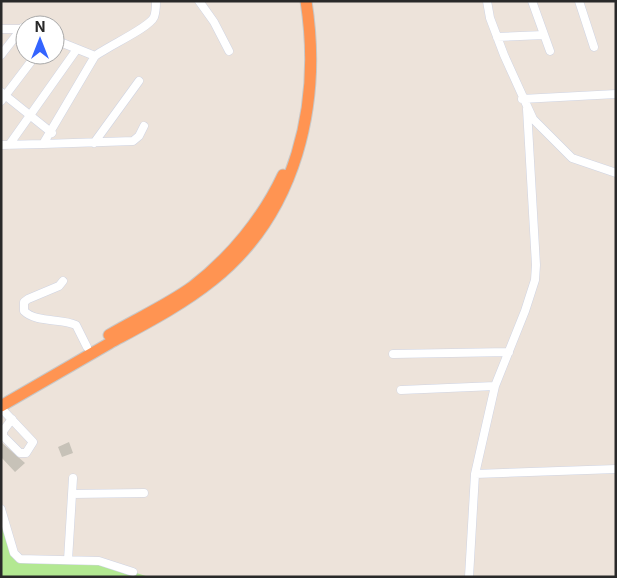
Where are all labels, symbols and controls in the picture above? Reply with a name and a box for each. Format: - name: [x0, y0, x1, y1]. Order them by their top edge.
- north arrow: [15, 15, 65, 65]
- text: N: [35, 18, 45, 35]

